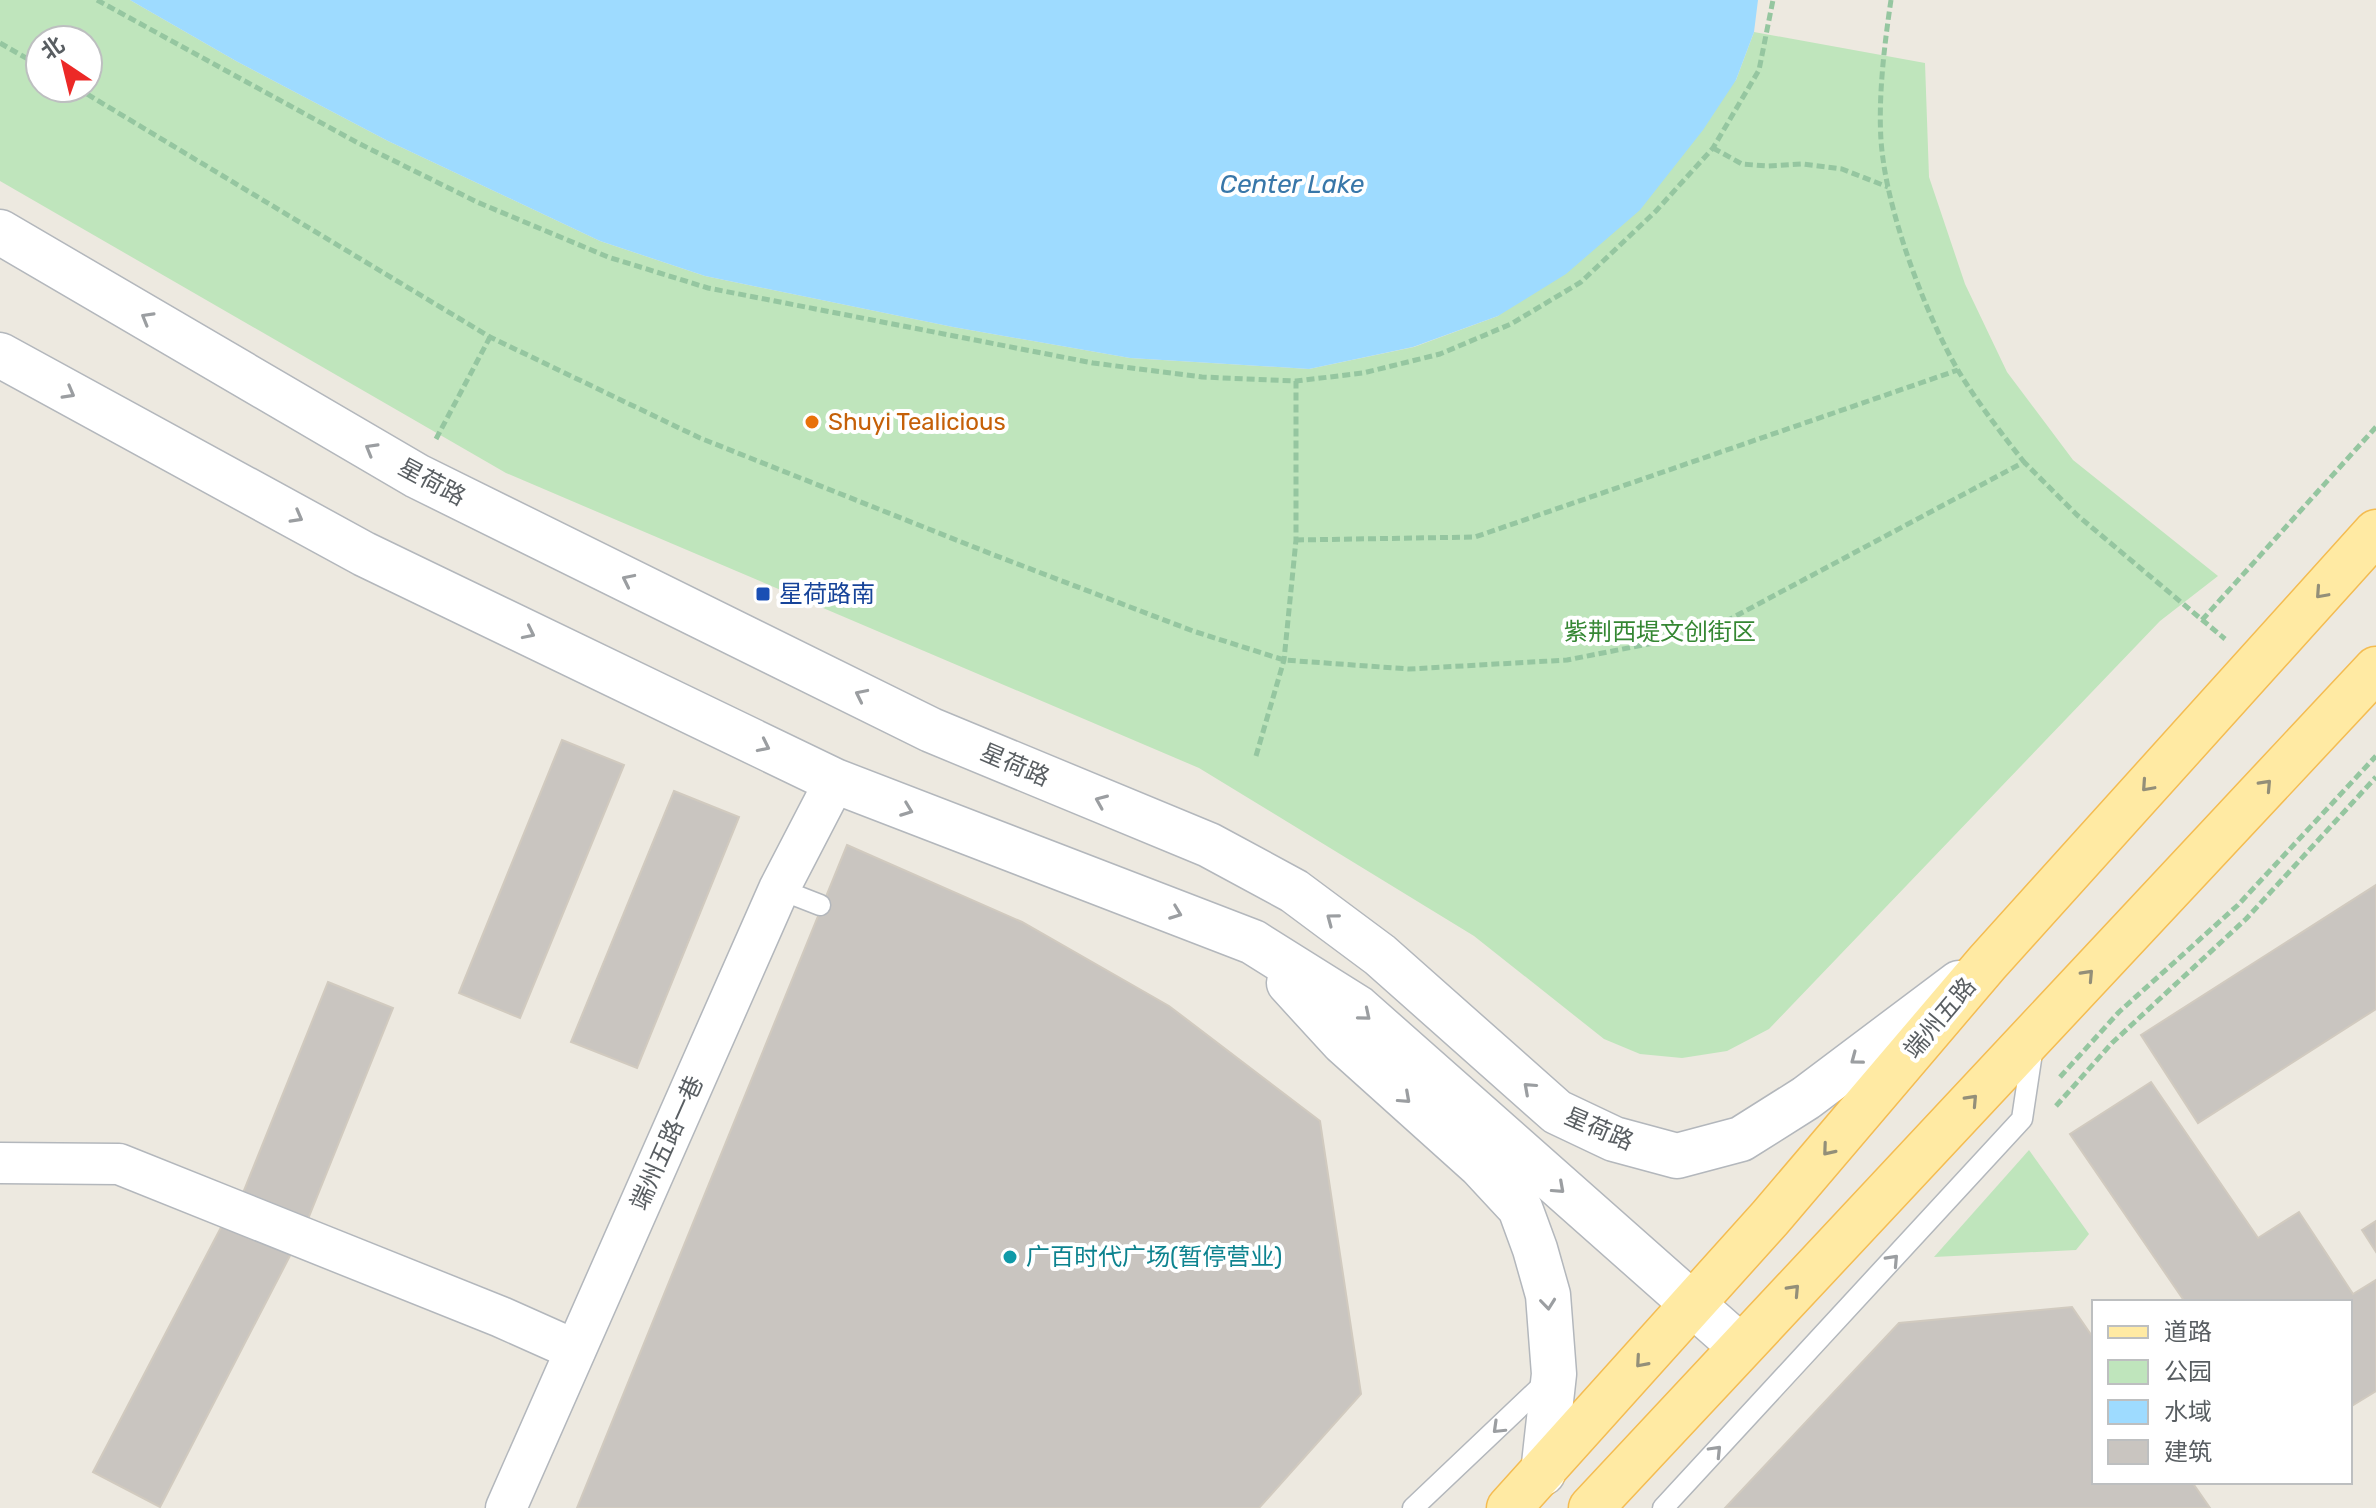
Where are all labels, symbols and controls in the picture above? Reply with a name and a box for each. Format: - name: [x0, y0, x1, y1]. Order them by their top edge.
- north arrow: [24, 24, 104, 104]
- text: 北: [36, 31, 70, 65]
- water label: Center Lake: [1220, 169, 1365, 200]
- one-way arrow: [141, 312, 156, 328]
- one-way arrow: [60, 383, 75, 398]
- place label: Shuyi Tealicious: [828, 408, 1006, 436]
- marker: Shuyi Tealicious: [803, 413, 821, 431]
- one-way arrow: [365, 443, 380, 459]
- street label: 星荷路: [394, 453, 470, 511]
- one-way arrow: [288, 507, 303, 523]
- one-way arrow: [621, 574, 636, 590]
- place label: 星荷路南: [779, 580, 875, 608]
- one-way arrow: [2316, 583, 2331, 598]
- marker: 星荷路南: [754, 585, 772, 603]
- park label: 紫荆西堤文创街区: [1564, 618, 1756, 646]
- one-way arrow: [521, 624, 536, 639]
- one-way arrow: [854, 689, 869, 705]
- one-way arrow: [755, 736, 770, 752]
- street label: 星荷路: [976, 738, 1054, 792]
- one-way arrow: [2142, 776, 2156, 791]
- one-way arrow: [2257, 780, 2271, 794]
- one-way arrow: [1095, 794, 1110, 810]
- one-way arrow: [899, 800, 913, 817]
- one-way arrow: [1168, 903, 1182, 920]
- one-way arrow: [1326, 914, 1341, 929]
- one-way arrow: [2079, 970, 2094, 984]
- street label: 端州五路: [1898, 972, 1982, 1064]
- one-way arrow: [1356, 1005, 1370, 1020]
- one-way arrow: [1851, 1049, 1865, 1064]
- street label: 端州五路一巷: [625, 1072, 709, 1214]
- one-way arrow: [1524, 1083, 1539, 1097]
- one-way arrow: [1396, 1088, 1411, 1102]
- one-way arrow: [1962, 1095, 1977, 1109]
- street label: 星荷路: [1560, 1102, 1638, 1156]
- one-way arrow: [1823, 1141, 1838, 1156]
- one-way arrow: [1550, 1178, 1565, 1192]
- place label: 广百时代广场(暂停营业): [1026, 1243, 1282, 1271]
- marker: 广百时代广场(暂停营业): [1001, 1248, 1019, 1266]
- one-way arrow: [1883, 1255, 1897, 1270]
- one-way arrow: [1785, 1285, 1800, 1299]
- one-way arrow: [1540, 1298, 1557, 1311]
- legend: [2092, 1300, 2352, 1484]
- text: 道路: [2164, 1318, 2212, 1346]
- one-way arrow: [1636, 1352, 1650, 1367]
- text: 公园: [2164, 1358, 2212, 1386]
- text: 水域: [2164, 1398, 2212, 1426]
- one-way arrow: [1493, 1419, 1507, 1434]
- text: 建筑: [2164, 1438, 2212, 1466]
- one-way arrow: [1707, 1446, 1721, 1461]

